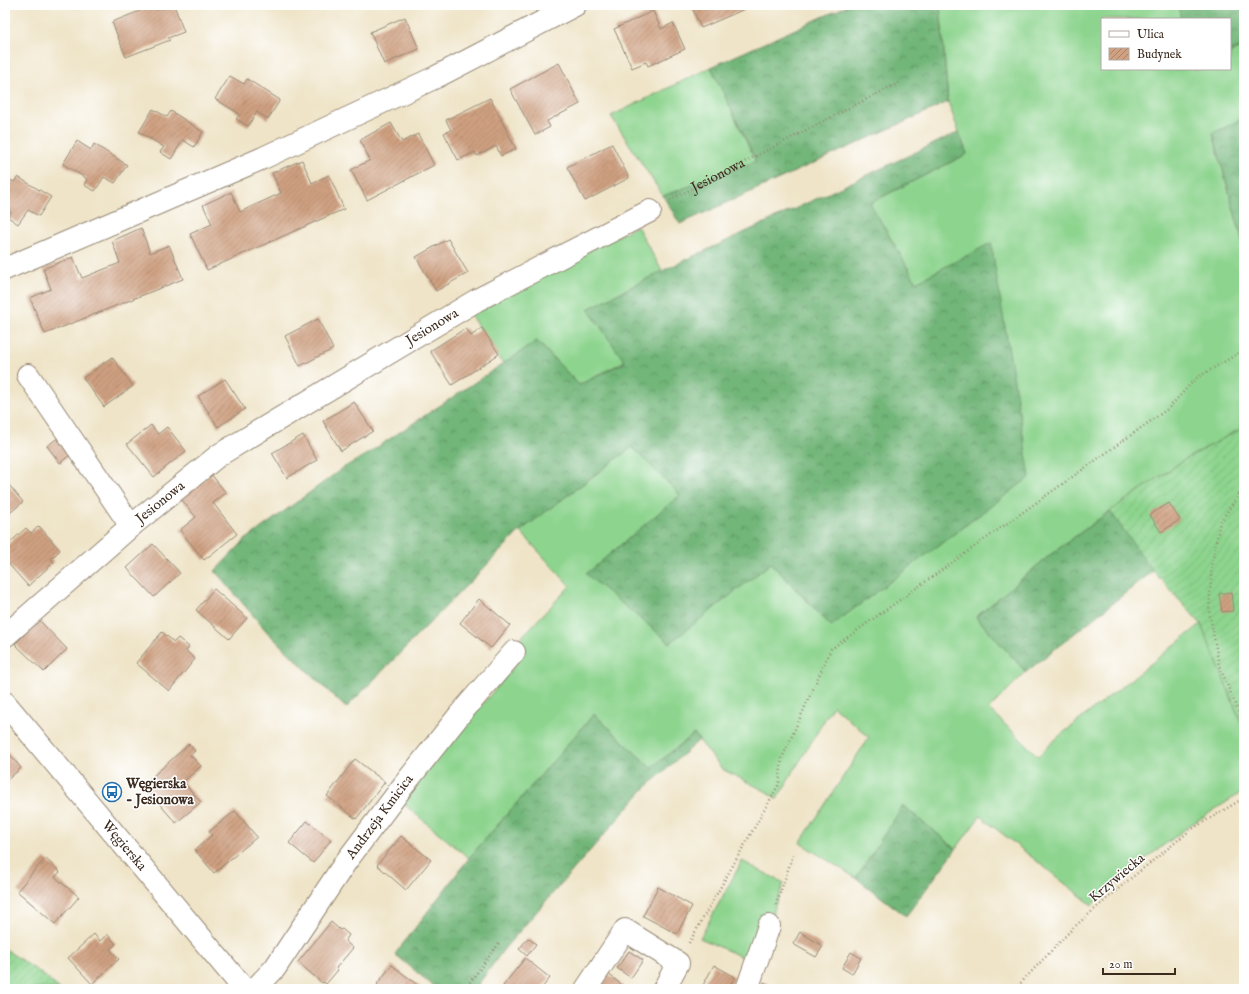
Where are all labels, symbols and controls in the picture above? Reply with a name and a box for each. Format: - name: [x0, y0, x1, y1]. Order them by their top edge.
- legend: [1101, 18, 1231, 70]
- text: Ulica: [1137, 27, 1165, 42]
- text: Budynek: [1137, 47, 1182, 62]
- street label: Jesionowa: [686, 154, 749, 198]
- street label: Jesionowa: [401, 304, 462, 351]
- street label: Jesionowa: [131, 476, 189, 529]
- street label: Andrzeja Kmicica: [342, 770, 418, 864]
- place label: Węgierska - Jesionowa: [125, 775, 194, 809]
- bus stop icon: Węgierska - Jesionowa: [101, 781, 123, 803]
- street label: Węgierska: [98, 817, 151, 875]
- street label: Krzywiecka: [1085, 849, 1149, 907]
- scale bar: [1103, 950, 1175, 976]
- text: 20 m: [1109, 957, 1132, 972]

